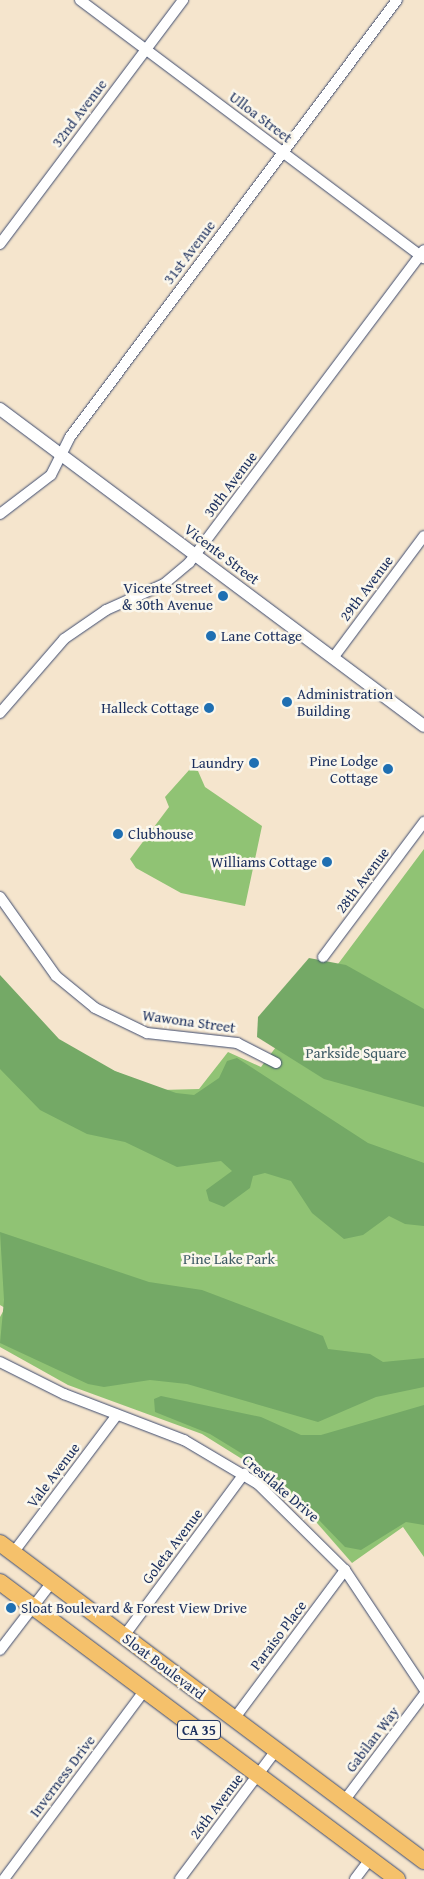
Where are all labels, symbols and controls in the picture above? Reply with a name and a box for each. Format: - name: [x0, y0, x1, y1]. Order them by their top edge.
- street label: 32nd Avenue: [48, 76, 110, 150]
- street label: Ulloa Street: [226, 87, 296, 147]
- street label: 31st Avenue: [159, 217, 219, 287]
- street label: 30th Avenue: [199, 448, 261, 520]
- street label: Vicente Street: [181, 520, 263, 588]
- street label: 29th Avenue: [335, 552, 397, 624]
- place label: Vicente Street & 30th Avenue: [122, 578, 213, 613]
- marker: Vicente Street & 30th Avenue: [217, 590, 229, 602]
- place label: Lane Cottage: [221, 627, 302, 645]
- marker: Lane Cottage: [205, 630, 217, 642]
- place label: Administration Building: [297, 684, 393, 719]
- marker: Administration Building: [281, 696, 293, 708]
- place label: Halleck Cottage: [101, 699, 199, 717]
- marker: Halleck Cottage: [203, 702, 215, 714]
- place label: Pine Lodge Cottage: [309, 751, 378, 786]
- place label: Laundry: [191, 754, 244, 772]
- marker: Laundry: [248, 757, 260, 769]
- marker: Pine Lodge Cottage: [382, 763, 394, 775]
- place label: Clubhouse: [128, 825, 193, 843]
- marker: Clubhouse: [112, 828, 124, 840]
- street label: 28th Avenue: [331, 844, 393, 916]
- place label: Williams Cottage: [211, 853, 317, 871]
- marker: Williams Cottage: [321, 856, 333, 868]
- street label: Wawona Street: [141, 1006, 237, 1036]
- park label: Parkside Square: [306, 1044, 406, 1062]
- park label: Pine Lake Park: [183, 1250, 275, 1268]
- street label: Vale Avenue: [23, 1439, 83, 1511]
- street label: Crestlake Drive: [239, 1451, 323, 1525]
- street label: Goleta Avenue: [138, 1505, 206, 1587]
- street label: Paraiso Place: [246, 1597, 310, 1673]
- place label: Sloat Boulevard & Forest View Drive: [21, 1599, 247, 1617]
- marker: Sloat Boulevard & Forest View Drive: [5, 1602, 17, 1614]
- street label: Sloat Boulevard: [119, 1629, 209, 1703]
- street label: Gabilan Way: [341, 1703, 403, 1775]
- road number: CA 35: [176, 1718, 222, 1742]
- street label: Inverness Drive: [25, 1732, 99, 1820]
- street label: 26th Avenue: [185, 1770, 247, 1842]

